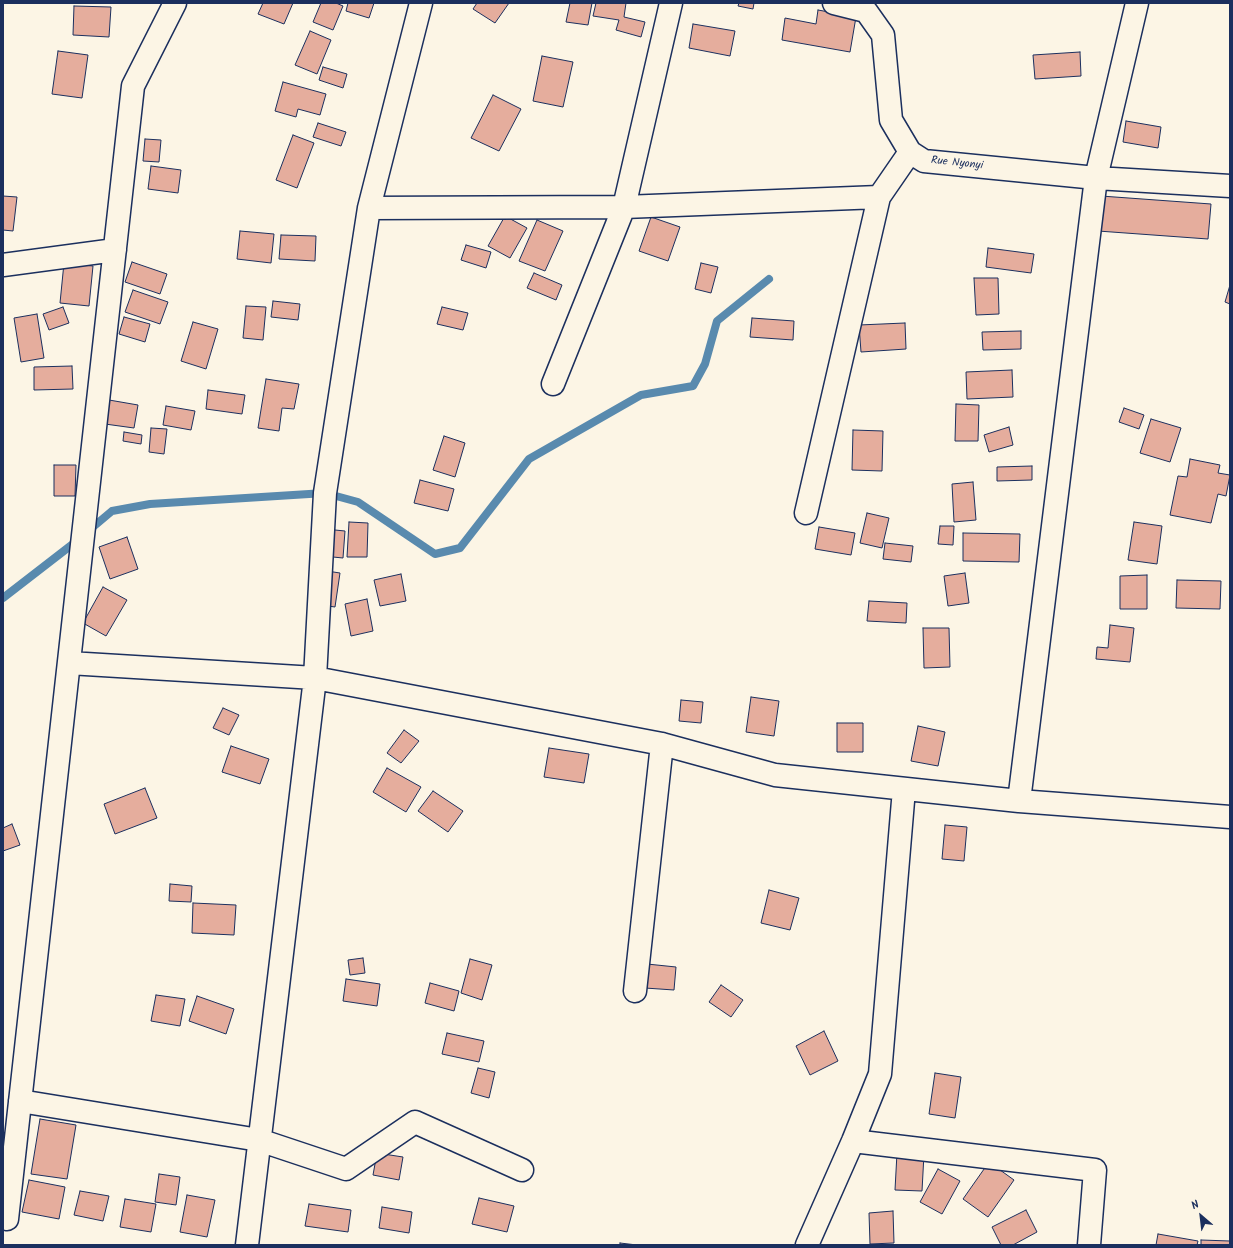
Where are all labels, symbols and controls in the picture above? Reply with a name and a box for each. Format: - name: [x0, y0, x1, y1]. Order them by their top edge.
- street label: Rue Nyonyi: [930, 155, 984, 173]
- north arrow: [1181, 1196, 1221, 1236]
- text: N: [1188, 1196, 1203, 1215]

